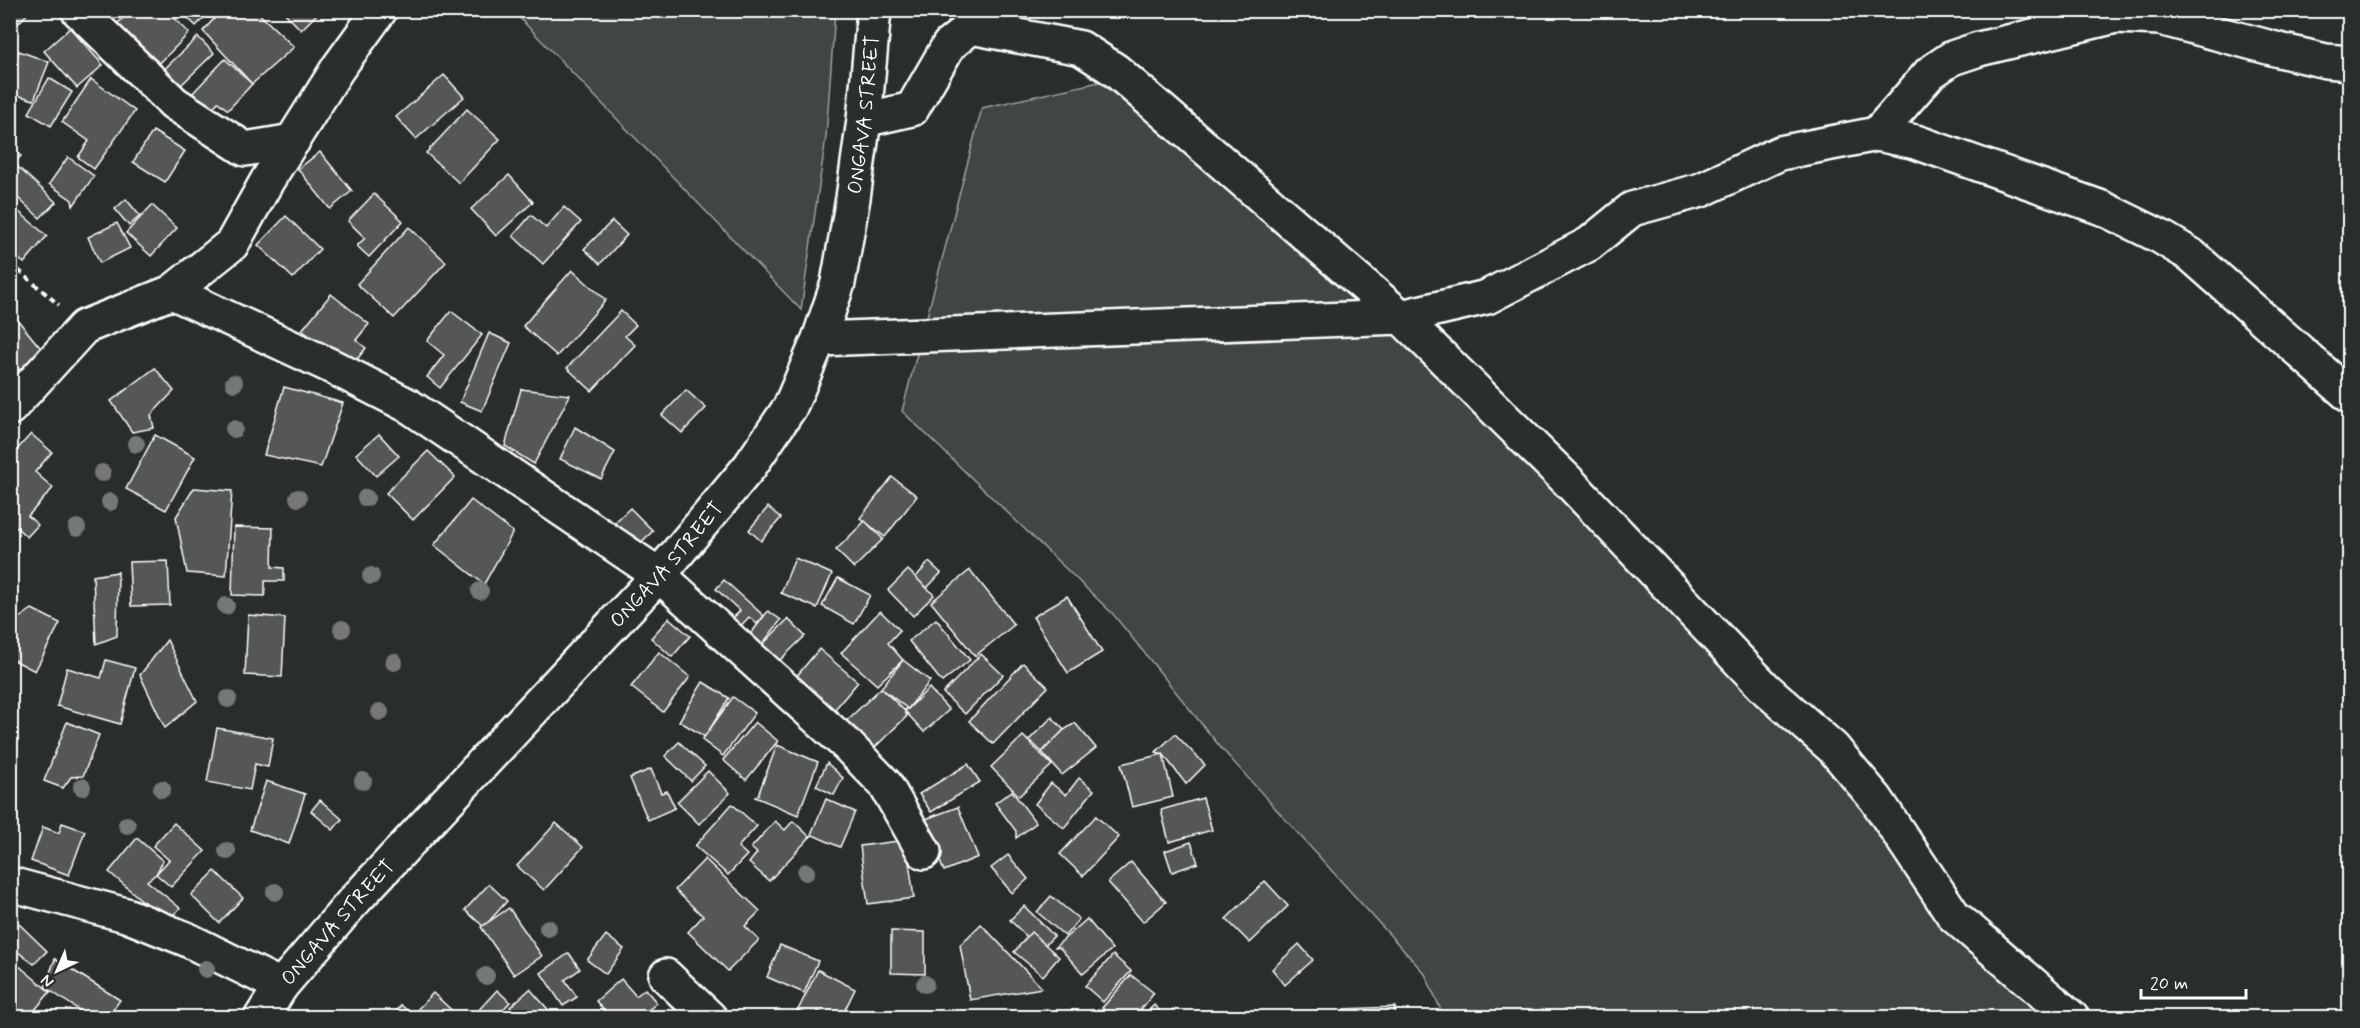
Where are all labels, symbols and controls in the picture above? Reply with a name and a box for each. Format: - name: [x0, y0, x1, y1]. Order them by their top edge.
- street label: ONGAVA STREET: [842, 34, 887, 196]
- street label: ONGAVA STREET: [604, 496, 730, 634]
- street label: ONGAVA STREET: [275, 854, 401, 992]
- north arrow: [27, 941, 87, 1001]
- scale bar: [2141, 962, 2246, 1000]
- text: N: [36, 969, 59, 992]
- text: 20 m: [2150, 972, 2188, 996]

